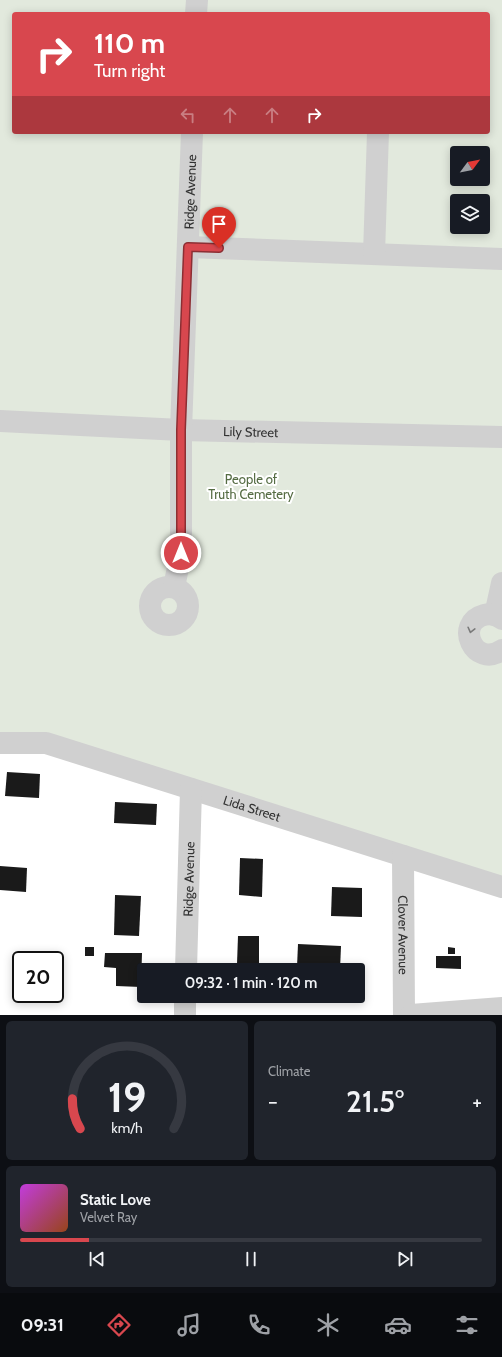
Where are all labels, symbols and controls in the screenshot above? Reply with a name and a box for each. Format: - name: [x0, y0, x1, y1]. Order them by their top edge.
- text: 110 m: [94, 26, 165, 60]
- icon: right: [28, 28, 80, 80]
- text: Turn right: [94, 60, 165, 82]
- icon: left: [177, 104, 199, 126]
- icon: ahead: [219, 104, 241, 126]
- icon: ahead: [261, 104, 283, 126]
- icon: right: [303, 104, 325, 126]
- north arrow: [450, 146, 490, 186]
- map controls: [450, 146, 490, 234]
- street label: Ridge Avenue: [180, 154, 199, 230]
- button: layers: [450, 194, 490, 234]
- pin: [202, 207, 236, 248]
- icon: arrive: [208, 213, 230, 235]
- street label: Lily Street: [223, 423, 279, 440]
- park label: People of Truth Cemetery: [208, 471, 294, 502]
- position arrow: [160, 532, 202, 574]
- one-way arrow: [467, 626, 475, 633]
- street label: Lida Street: [221, 792, 283, 825]
- street label: Ridge Avenue: [179, 841, 198, 917]
- street label: Clover Avenue: [395, 895, 412, 975]
- speed limit sign: 20: [12, 951, 64, 1003]
- text: 09:32 · 1 min · 120 m: [185, 974, 317, 992]
- text: Climate: [268, 1063, 310, 1079]
- text: 19: [108, 1071, 146, 1121]
- text: 21.5°: [346, 1083, 404, 1120]
- text: −: [268, 1088, 278, 1115]
- text: +: [472, 1088, 482, 1115]
- text: km/h: [111, 1118, 143, 1136]
- text: Static Love: [80, 1191, 151, 1209]
- text: Velvet Ray: [80, 1209, 137, 1225]
- icon: previous: [86, 1248, 108, 1270]
- icon: pause: [240, 1248, 262, 1270]
- icon: next: [394, 1248, 416, 1270]
- icon: directions: [105, 1311, 133, 1339]
- icon: music: [175, 1311, 203, 1339]
- icon: phone: [245, 1311, 273, 1339]
- icon: climate: [314, 1311, 342, 1339]
- icon: car: [384, 1311, 412, 1339]
- icon: filters: [453, 1311, 481, 1339]
- text: 09:31: [21, 1314, 64, 1336]

